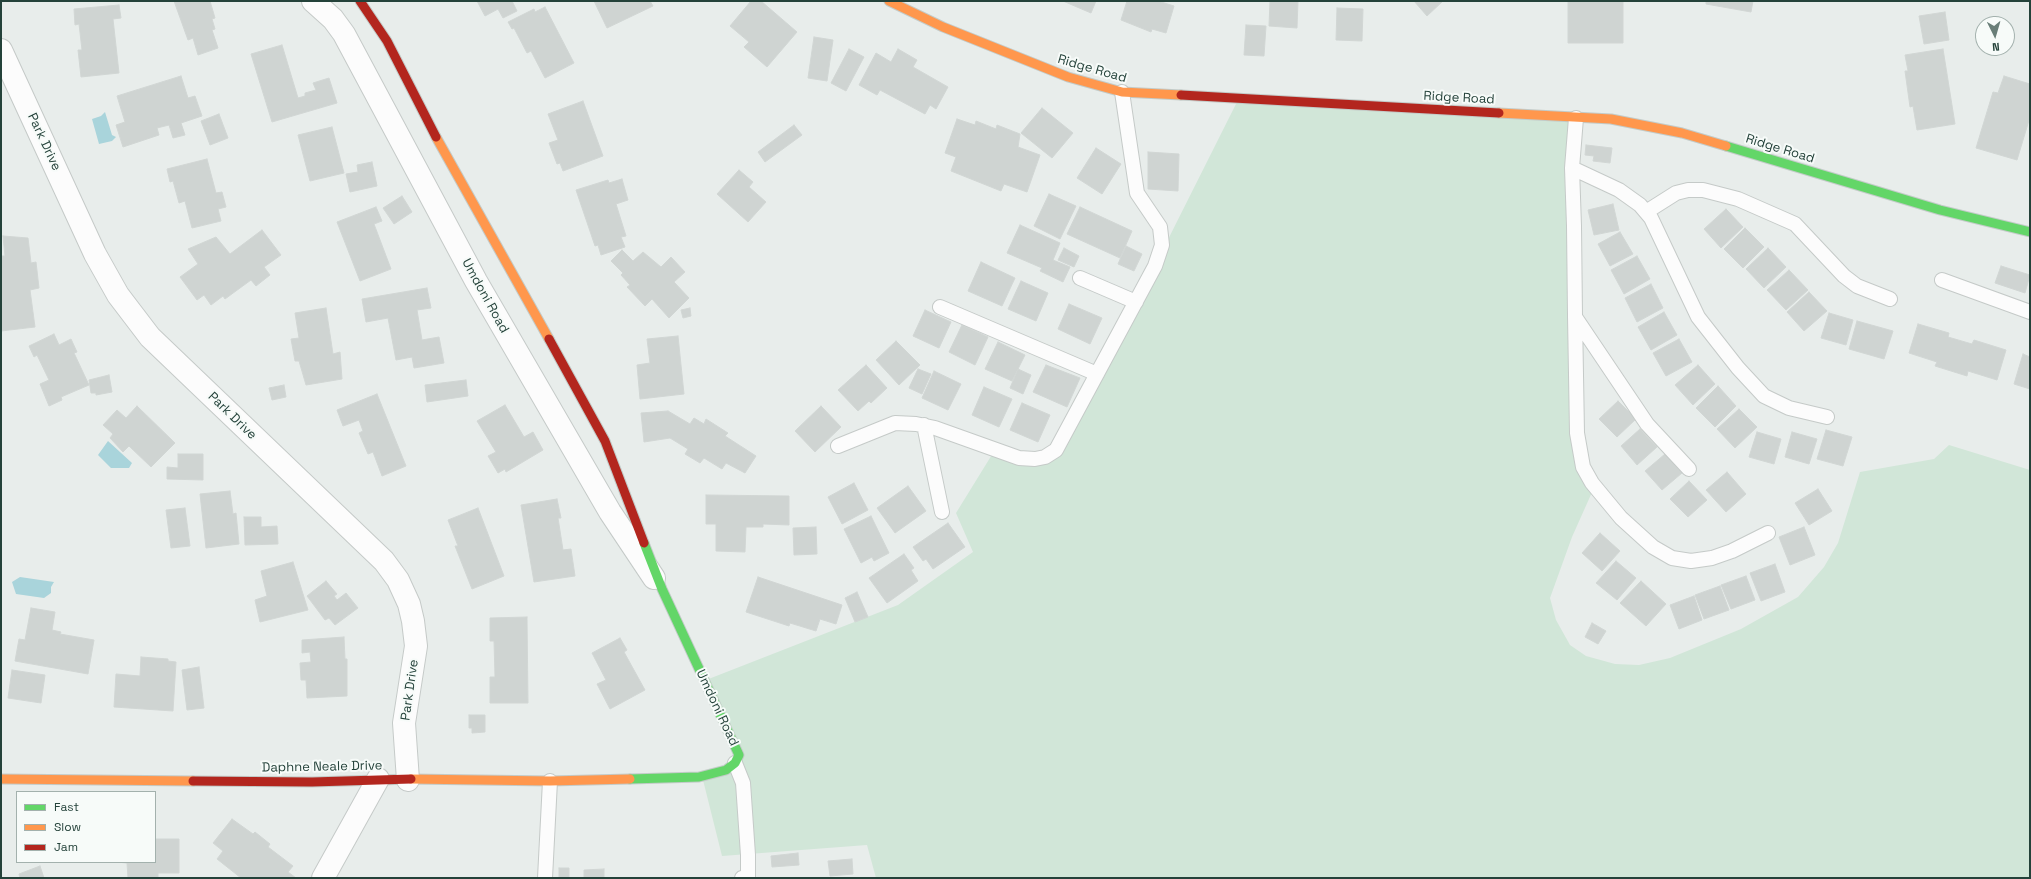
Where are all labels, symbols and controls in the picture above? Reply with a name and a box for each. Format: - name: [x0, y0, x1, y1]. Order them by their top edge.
- north arrow: [1975, 16, 2015, 56]
- text: N: [1992, 40, 2000, 54]
- street label: Ridge Road: [1056, 52, 1128, 86]
- street label: Ridge Road: [1423, 88, 1495, 108]
- street label: Park Drive: [24, 111, 64, 173]
- street label: Ridge Road: [1744, 131, 1816, 167]
- street label: Umdoni Road: [458, 256, 512, 336]
- street label: Park Drive: [204, 389, 260, 443]
- street label: Park Drive: [398, 658, 422, 722]
- street label: Umdoni Road: [692, 667, 742, 749]
- street label: Daphne Neale Drive: [262, 758, 382, 776]
- legend: [16, 791, 156, 863]
- text: Fast: [54, 799, 79, 815]
- text: Slow: [54, 819, 81, 835]
- text: Jam: [54, 839, 78, 855]

